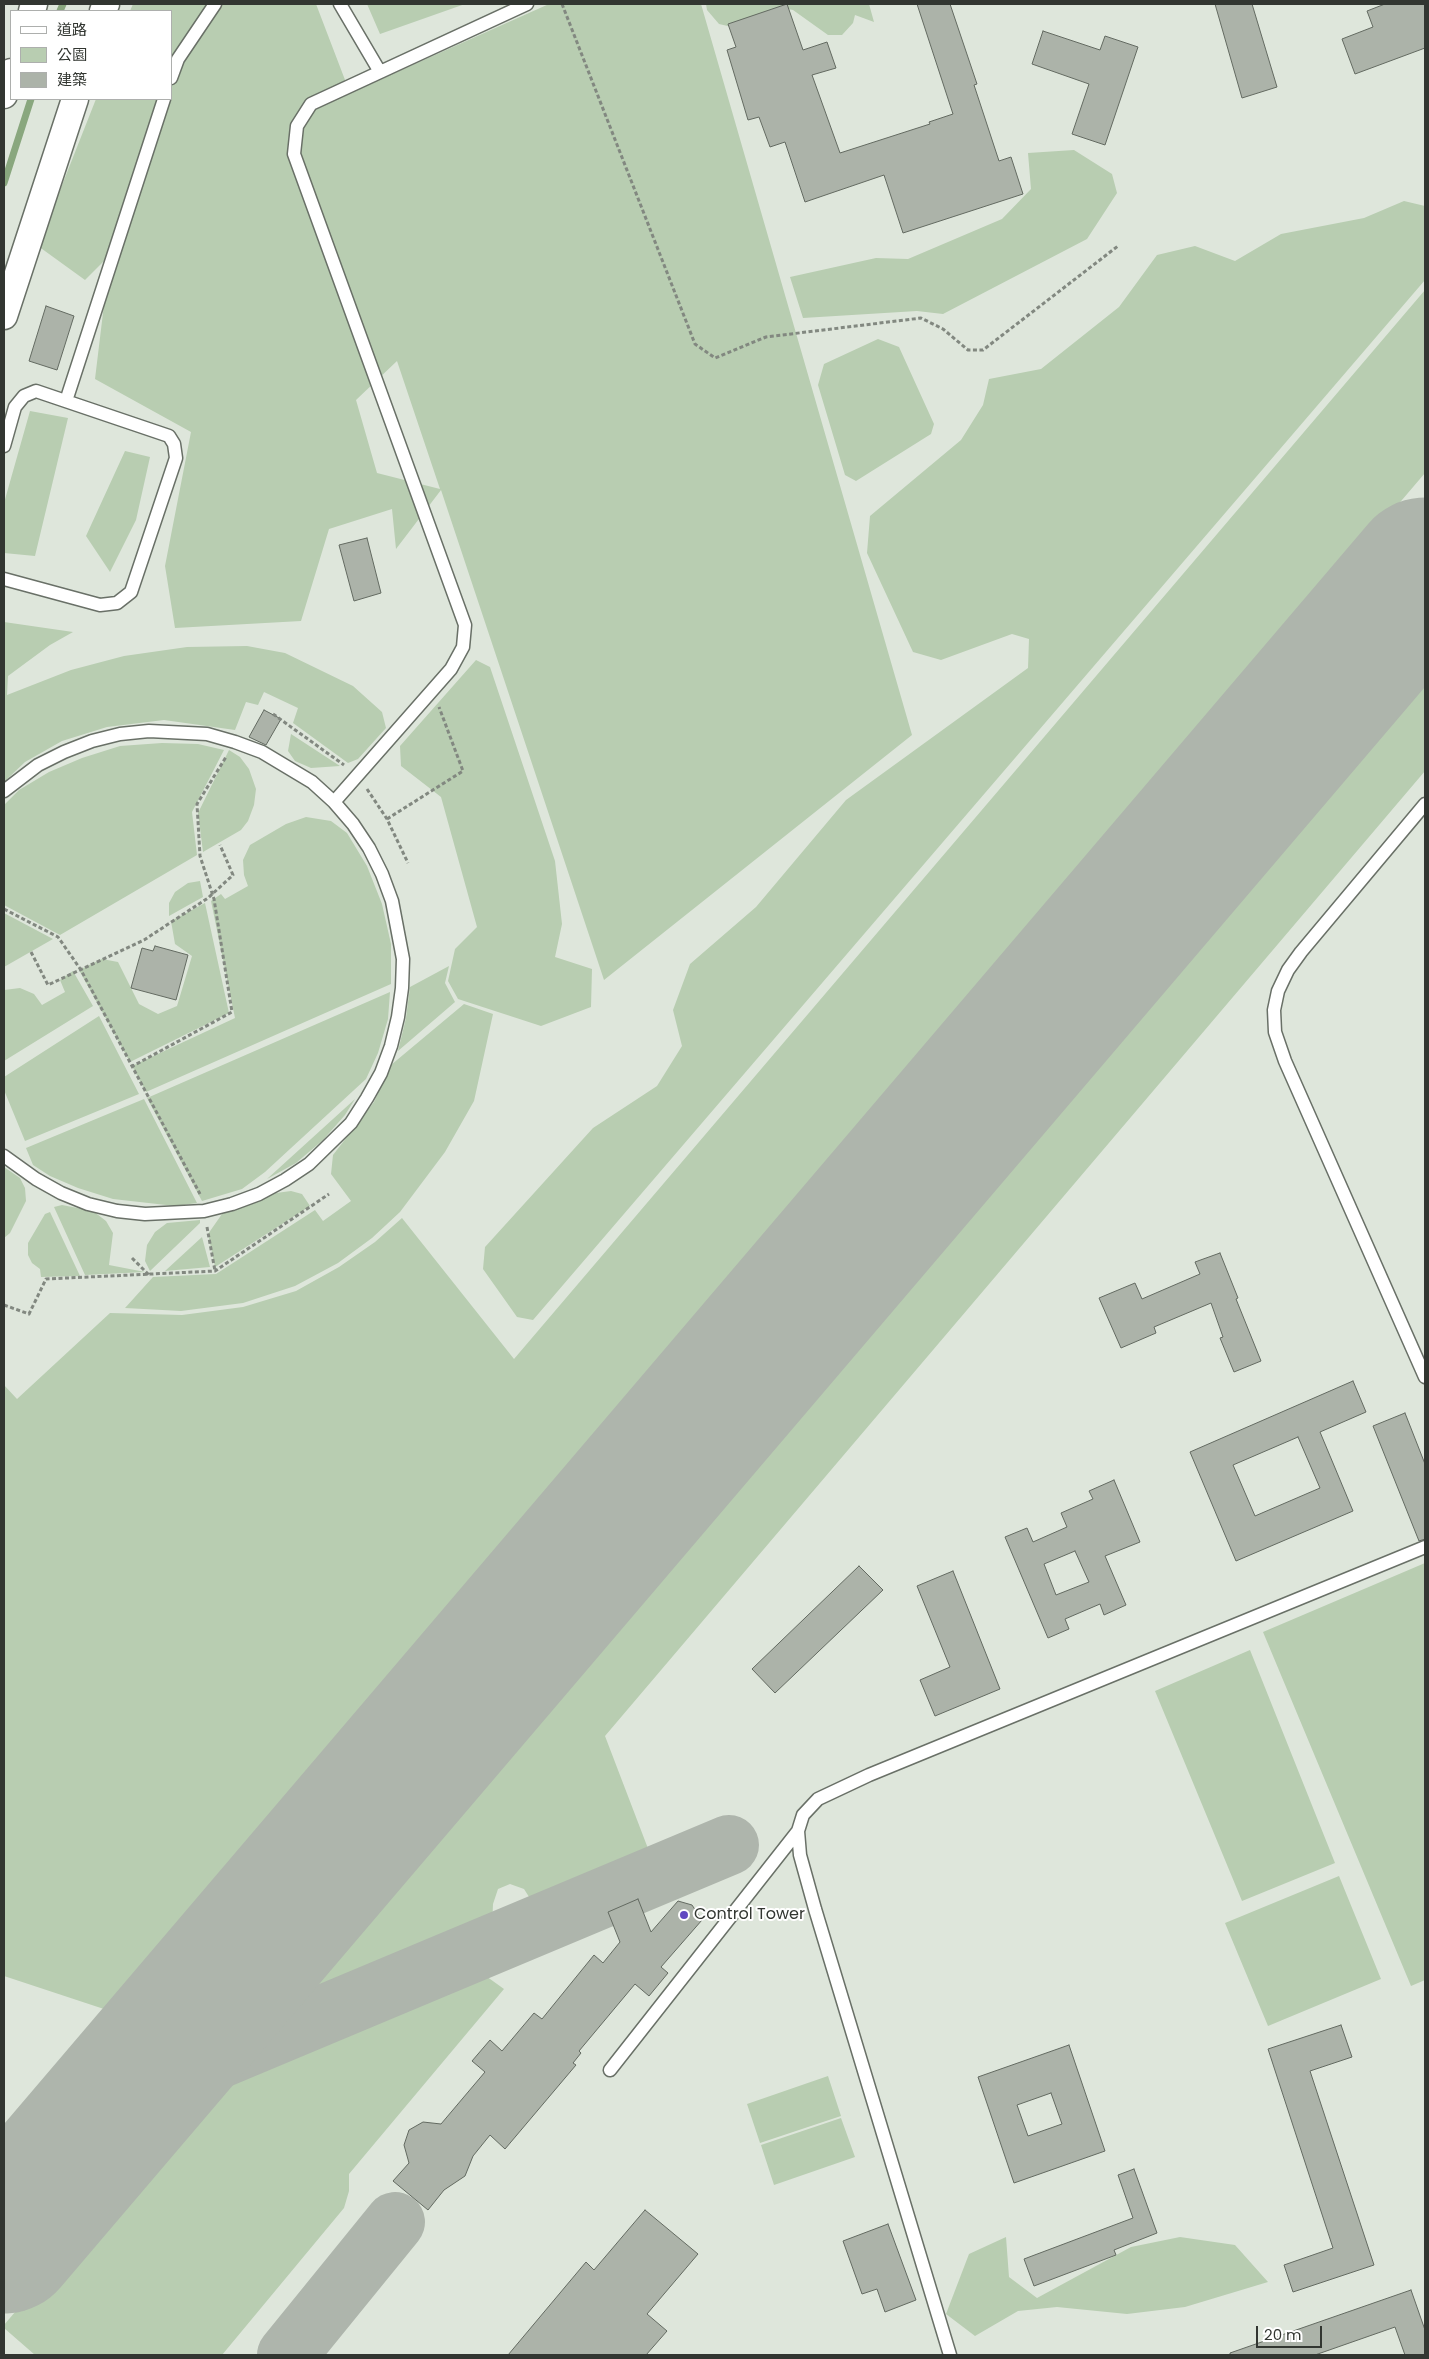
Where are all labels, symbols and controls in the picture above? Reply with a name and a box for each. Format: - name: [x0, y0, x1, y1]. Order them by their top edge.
- legend: [10, 10, 172, 100]
- text: 道路: [57, 19, 87, 40]
- text: 公園: [57, 44, 87, 65]
- text: 建築: [57, 69, 87, 90]
- place label: Control Tower: [694, 1905, 805, 1925]
- marker: Control Tower: [678, 1909, 690, 1921]
- scale bar: [1259, 2316, 1325, 2348]
- text: 20 m: [1264, 2324, 1302, 2345]

